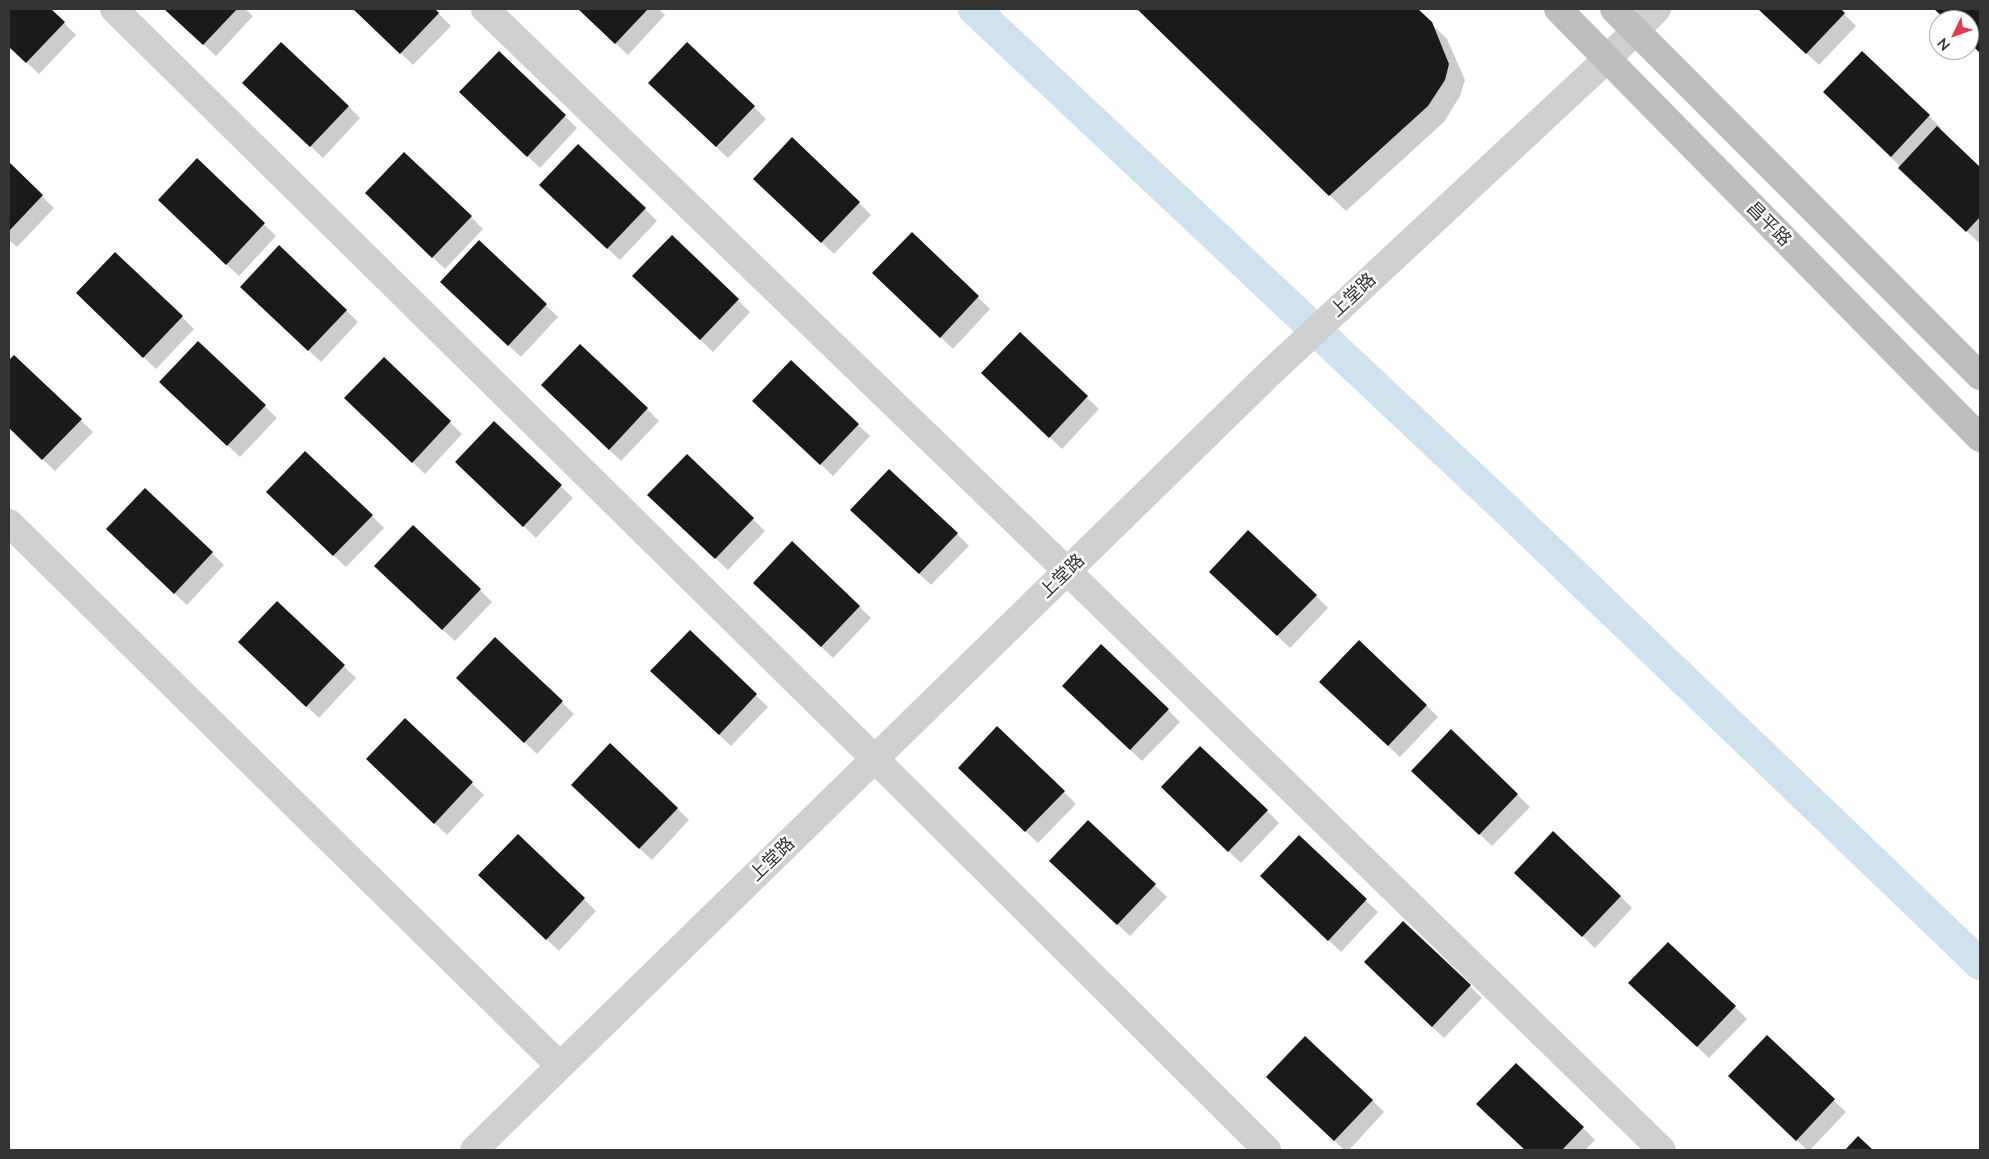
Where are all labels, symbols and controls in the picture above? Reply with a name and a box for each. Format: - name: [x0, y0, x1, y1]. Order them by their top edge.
- north arrow: [1929, 10, 1979, 60]
- text: N: [1933, 35, 1953, 54]
- street label: 昌平路: [1742, 197, 1796, 251]
- street label: 上堂路: [1326, 269, 1380, 321]
- street label: 上堂路: [1035, 549, 1089, 603]
- street label: 上堂路: [745, 832, 799, 886]

